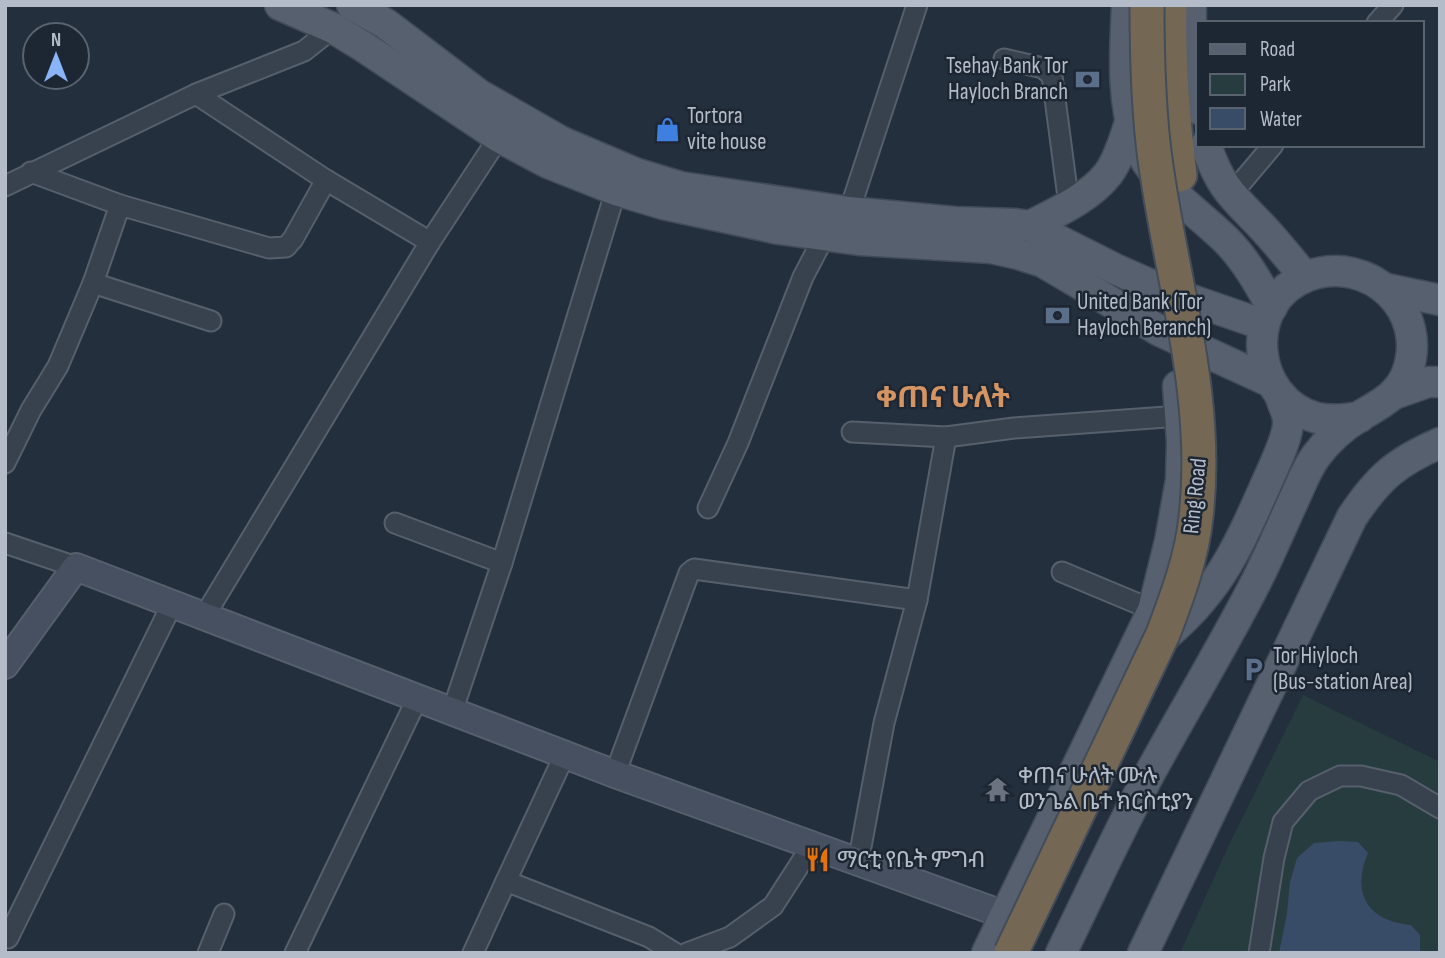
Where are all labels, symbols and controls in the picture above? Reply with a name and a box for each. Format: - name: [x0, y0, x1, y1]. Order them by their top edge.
- north arrow: [21, 21, 91, 91]
- legend: [1196, 21, 1424, 147]
- text: N: [51, 29, 61, 52]
- text: Road: [1260, 37, 1295, 62]
- place label: Tsehay Bank Tor Hayloch Branch: [946, 52, 1068, 106]
- bank icon: Tsehay Bank Tor Hayloch Branch: [1074, 65, 1102, 93]
- text: Park: [1260, 72, 1291, 97]
- place label: Tortora vite house: [687, 102, 766, 156]
- text: Water: [1260, 107, 1302, 132]
- shop icon: Tortora vite house: [653, 115, 681, 143]
- place label: United Bank (Tor Hayloch Beranch): [1077, 288, 1211, 342]
- bank icon: United Bank (Tor Hayloch Beranch): [1043, 301, 1071, 329]
- district label: ቀጠና ሁለት: [876, 380, 1011, 416]
- street label: Ring Road: [1177, 457, 1213, 535]
- place label: Tor Hiyloch (Bus-station Area): [1273, 642, 1412, 696]
- parking icon: Tor Hiyloch (Bus-station Area): [1239, 655, 1267, 683]
- place label: ቀጠና ሁለት ሙሉ ወንጌል ቤተ ክርስቲያን: [1018, 762, 1193, 816]
- temple icon: ቀጠና ሁለት ሙሉ ወንጌል ቤተ ክርስቲያን: [984, 775, 1012, 803]
- restaurant icon: ማርቲ የቤት ምግብ: [803, 846, 831, 874]
- place label: ማርቲ የቤት ምግብ: [837, 846, 985, 874]

